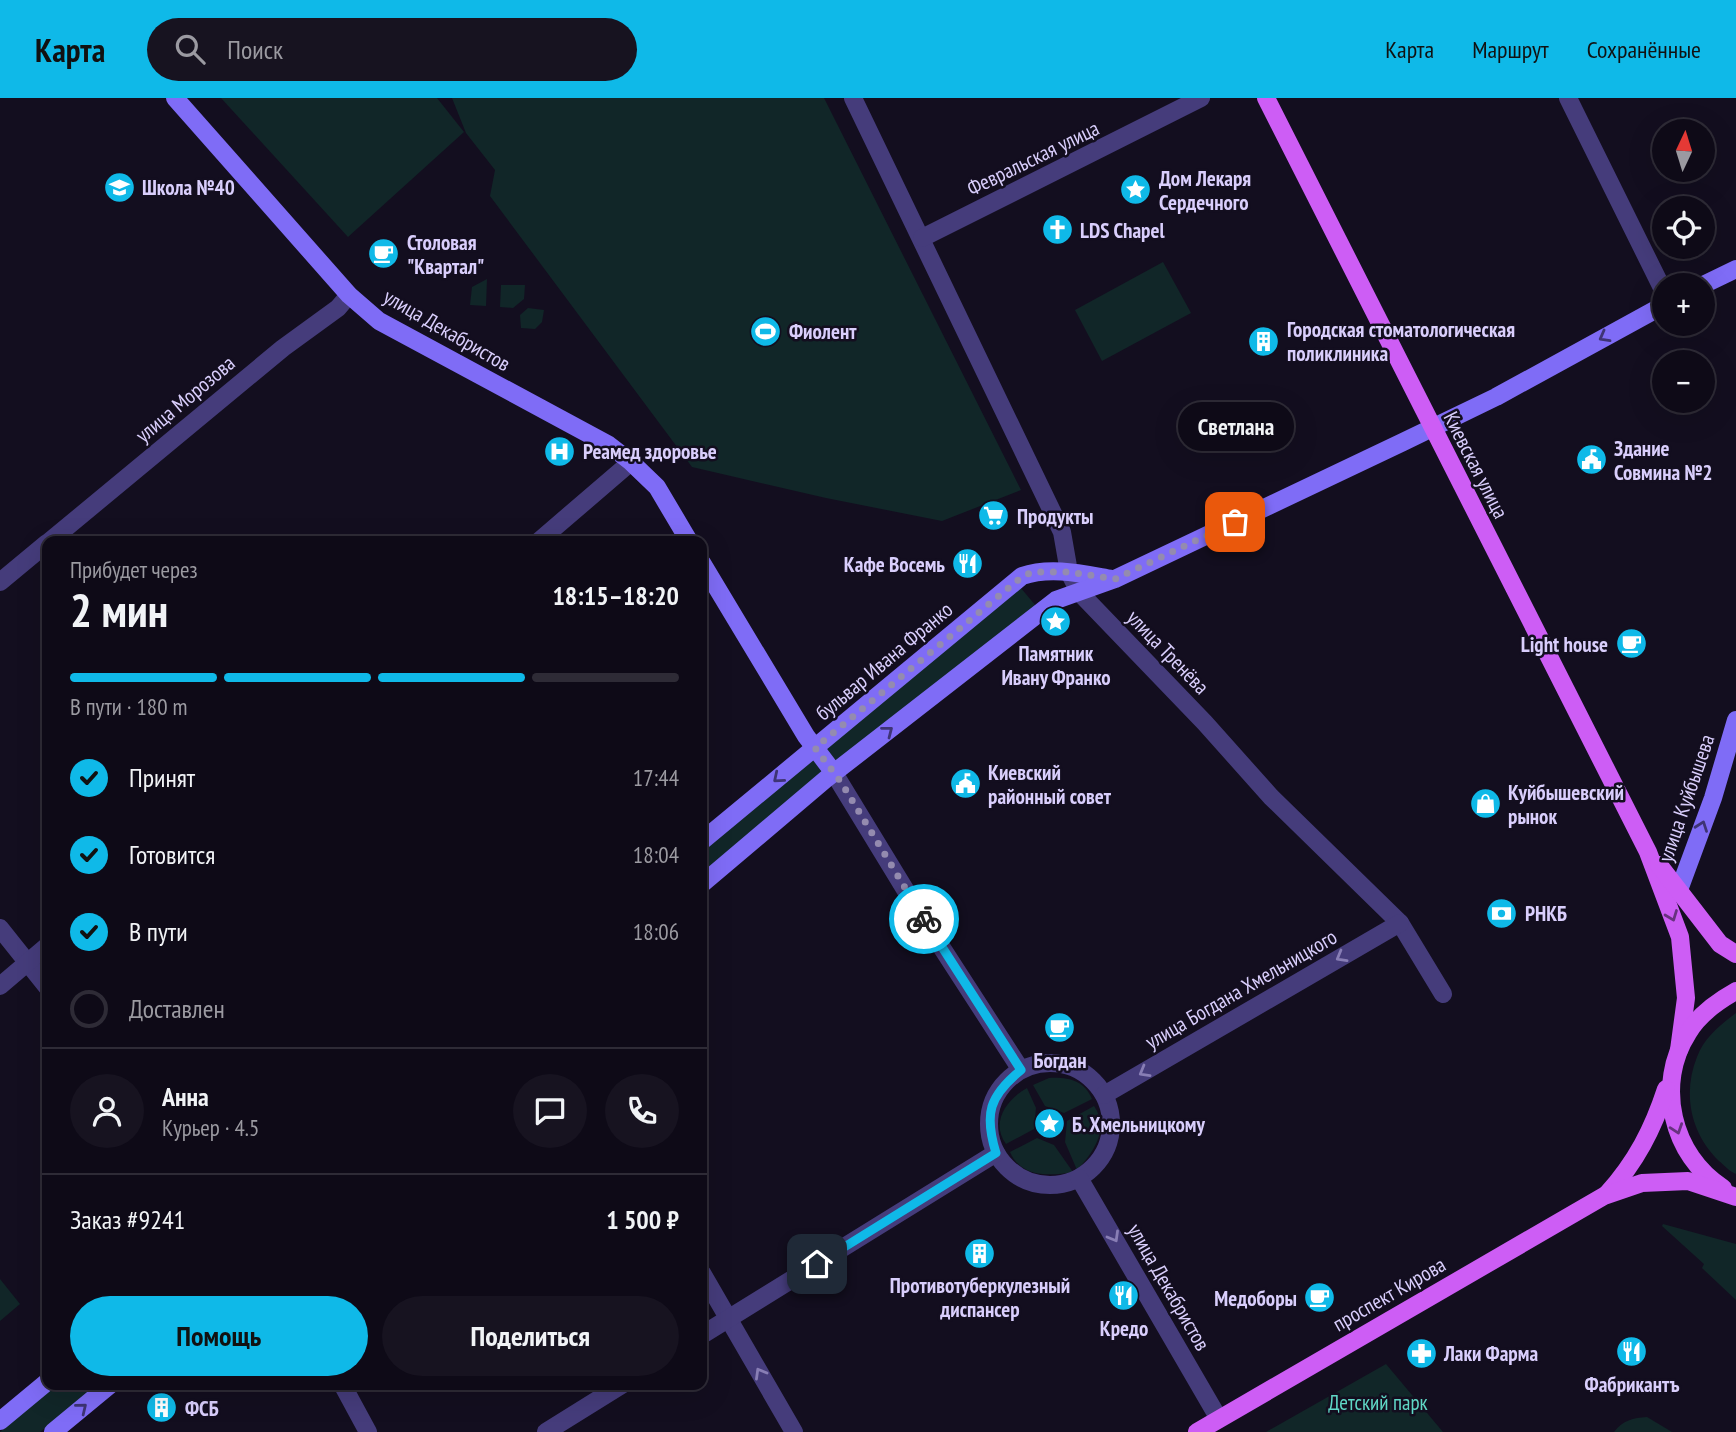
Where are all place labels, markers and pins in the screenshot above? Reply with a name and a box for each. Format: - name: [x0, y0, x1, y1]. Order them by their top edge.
- place label: Дом Лекаря Сердечного: [1159, 165, 1251, 216]
- school or university icon: Школа №40: [102, 170, 136, 204]
- place icon: Дом Лекаря Сердечного: [1119, 173, 1153, 207]
- place label: Школа №40: [142, 174, 235, 201]
- church icon: LDS Chapel: [1040, 213, 1074, 247]
- place label: LDS Chapel: [1080, 217, 1165, 244]
- place label: Столовая "Квартал": [407, 229, 484, 280]
- cafe icon: Столовая "Квартал": [367, 237, 401, 271]
- sports icon: Фиолент: [749, 314, 783, 348]
- place label: Городская стоматологическая поликлиника: [1287, 316, 1515, 367]
- place label: Фиолент: [789, 318, 857, 345]
- building icon: Городская стоматологическая поликлиника: [1247, 324, 1281, 358]
- callout: Светлана: [1177, 403, 1293, 452]
- hospital icon: Реамед здоровье: [543, 434, 577, 468]
- place label: Здание Совмина №2: [1614, 435, 1713, 486]
- place label: Реамед здоровье: [583, 438, 717, 465]
- public building icon: Здание Совмина №2: [1574, 443, 1608, 477]
- pin: [1205, 492, 1265, 552]
- supermarket icon: Продукты: [977, 499, 1011, 533]
- place label: Продукты: [1017, 503, 1093, 530]
- restaurant icon: Кафе Восемь: [951, 547, 985, 581]
- place label: Кафе Восемь: [844, 551, 945, 578]
- place icon: Памятник Ивану Франко: [1039, 604, 1073, 638]
- cafe icon: Light house: [1614, 627, 1648, 661]
- place label: Light house: [1521, 631, 1608, 658]
- place label: Памятник Ивану Франко: [1001, 640, 1111, 691]
- place label: Киевский районный совет: [988, 759, 1112, 810]
- public building icon: Киевский районный совет: [948, 767, 982, 801]
- place label: Куйбышевский рынок: [1508, 779, 1624, 830]
- shop icon: Куйбышевский рынок: [1468, 787, 1502, 821]
- bank icon: РНКБ: [1485, 896, 1519, 930]
- place label: РНКБ: [1525, 900, 1567, 927]
- cafe icon: Богдан: [1043, 1011, 1077, 1045]
- place label: Богдан: [1033, 1047, 1087, 1074]
- place icon: Б. Хмельницкому: [1032, 1107, 1066, 1141]
- place label: Б. Хмельницкому: [1072, 1111, 1206, 1138]
- pin: [787, 1234, 847, 1294]
- building icon: Противотуберкулезный диспансер: [963, 1236, 997, 1270]
- place label: Противотуберкулезный диспансер: [890, 1272, 1070, 1323]
- restaurant icon: Кредо: [1107, 1279, 1141, 1313]
- cafe icon: Медоборы: [1303, 1281, 1337, 1315]
- place label: Медоборы: [1214, 1285, 1297, 1312]
- place label: Кредо: [1100, 1315, 1148, 1342]
- restaurant icon: Фабрикантъ: [1615, 1335, 1649, 1369]
- pharmacy icon: Лаки Фарма: [1404, 1336, 1438, 1370]
- place label: Лаки Фарма: [1443, 1340, 1538, 1367]
- place label: Фабрикантъ: [1585, 1371, 1680, 1398]
- building icon: ФСБ: [145, 1391, 179, 1425]
- place label: ФСБ: [185, 1395, 219, 1422]

